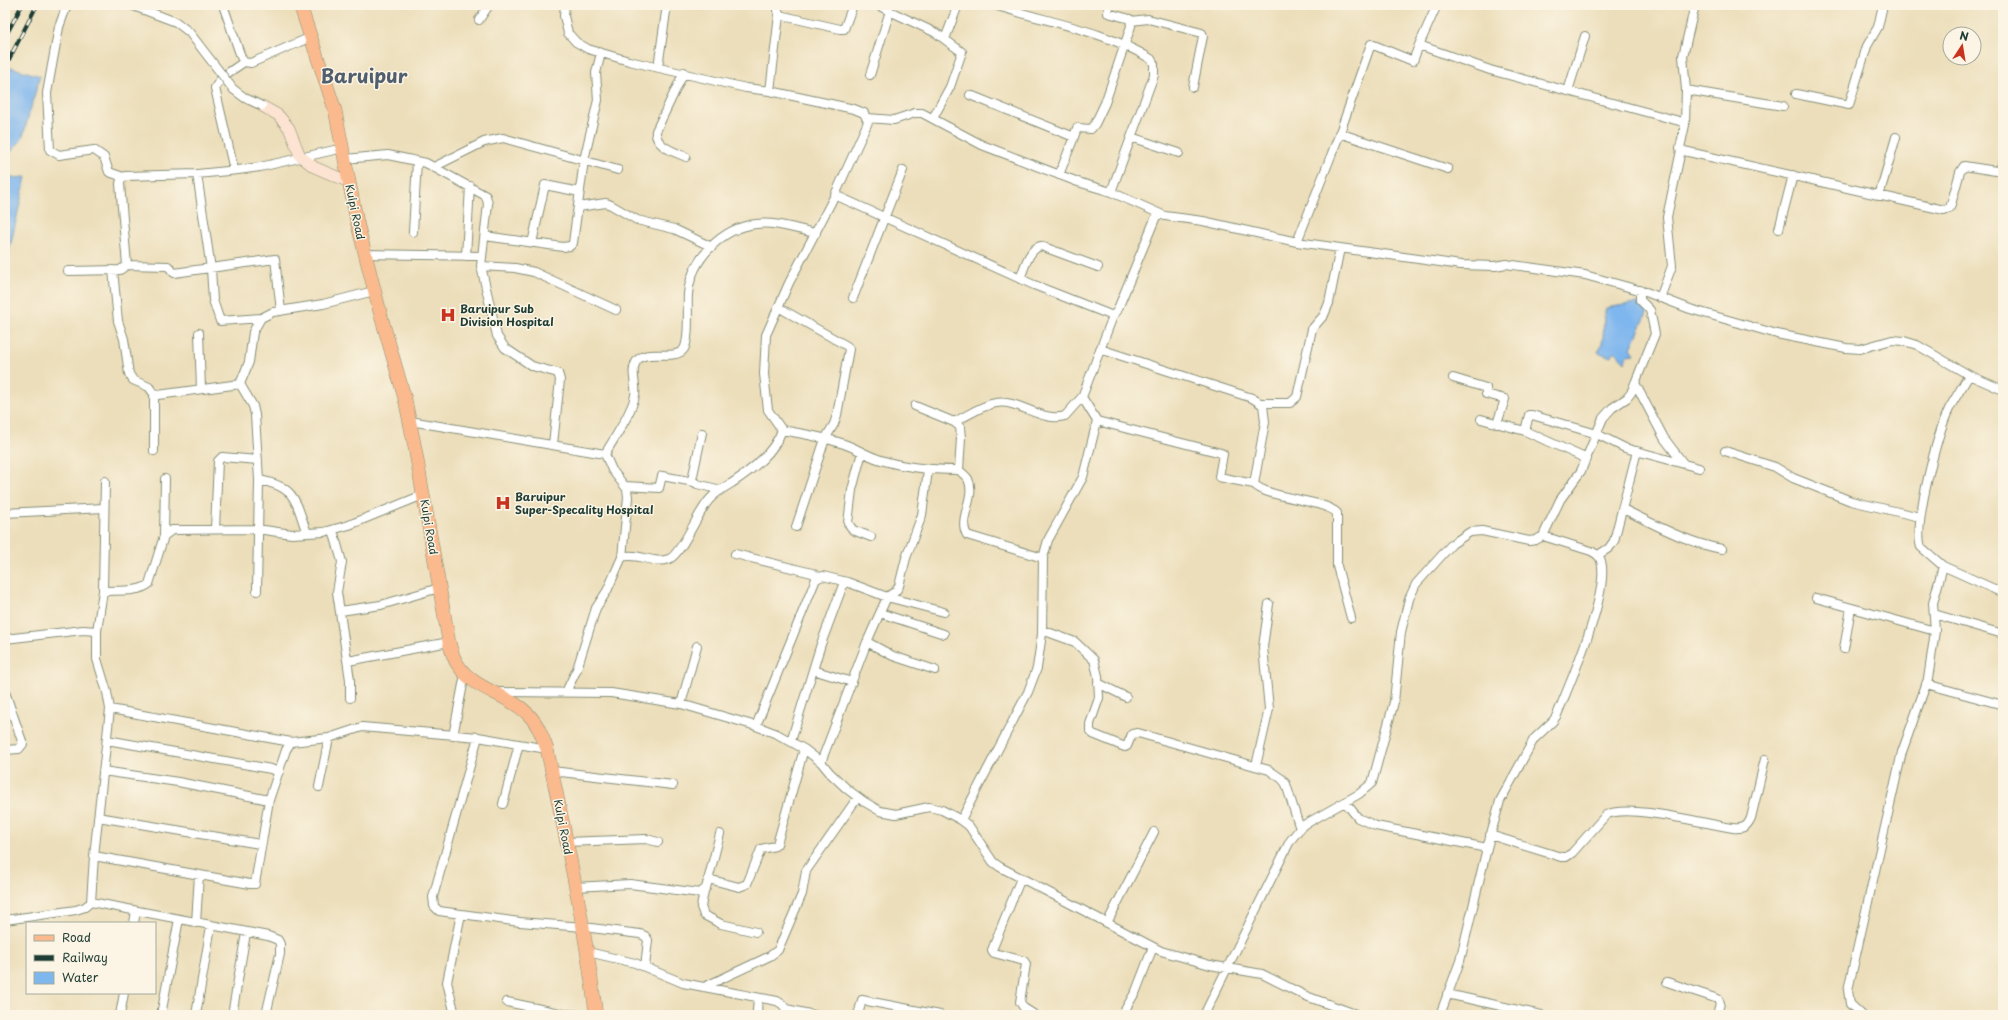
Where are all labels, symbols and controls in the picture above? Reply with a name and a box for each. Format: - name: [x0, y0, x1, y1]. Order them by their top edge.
- north arrow: [1942, 26, 1982, 66]
- text: N: [1958, 27, 1970, 45]
- district label: Baruipur: [321, 61, 408, 89]
- street label: Kulpi Road: [341, 183, 370, 241]
- place label: Baruipur Sub Division Hospital: [460, 300, 554, 330]
- hospital icon: Baruipur Sub Division Hospital: [439, 306, 457, 324]
- place label: Baruipur Super-Specality Hospital: [515, 488, 653, 518]
- hospital icon: Baruipur Super-Specality Hospital: [494, 494, 512, 512]
- street label: Kulpi Road: [416, 498, 443, 556]
- street label: Kulpi Road: [550, 798, 577, 856]
- legend: [26, 922, 156, 994]
- text: Road: [62, 928, 91, 946]
- text: Railway: [62, 948, 108, 966]
- text: Water: [62, 968, 99, 986]

